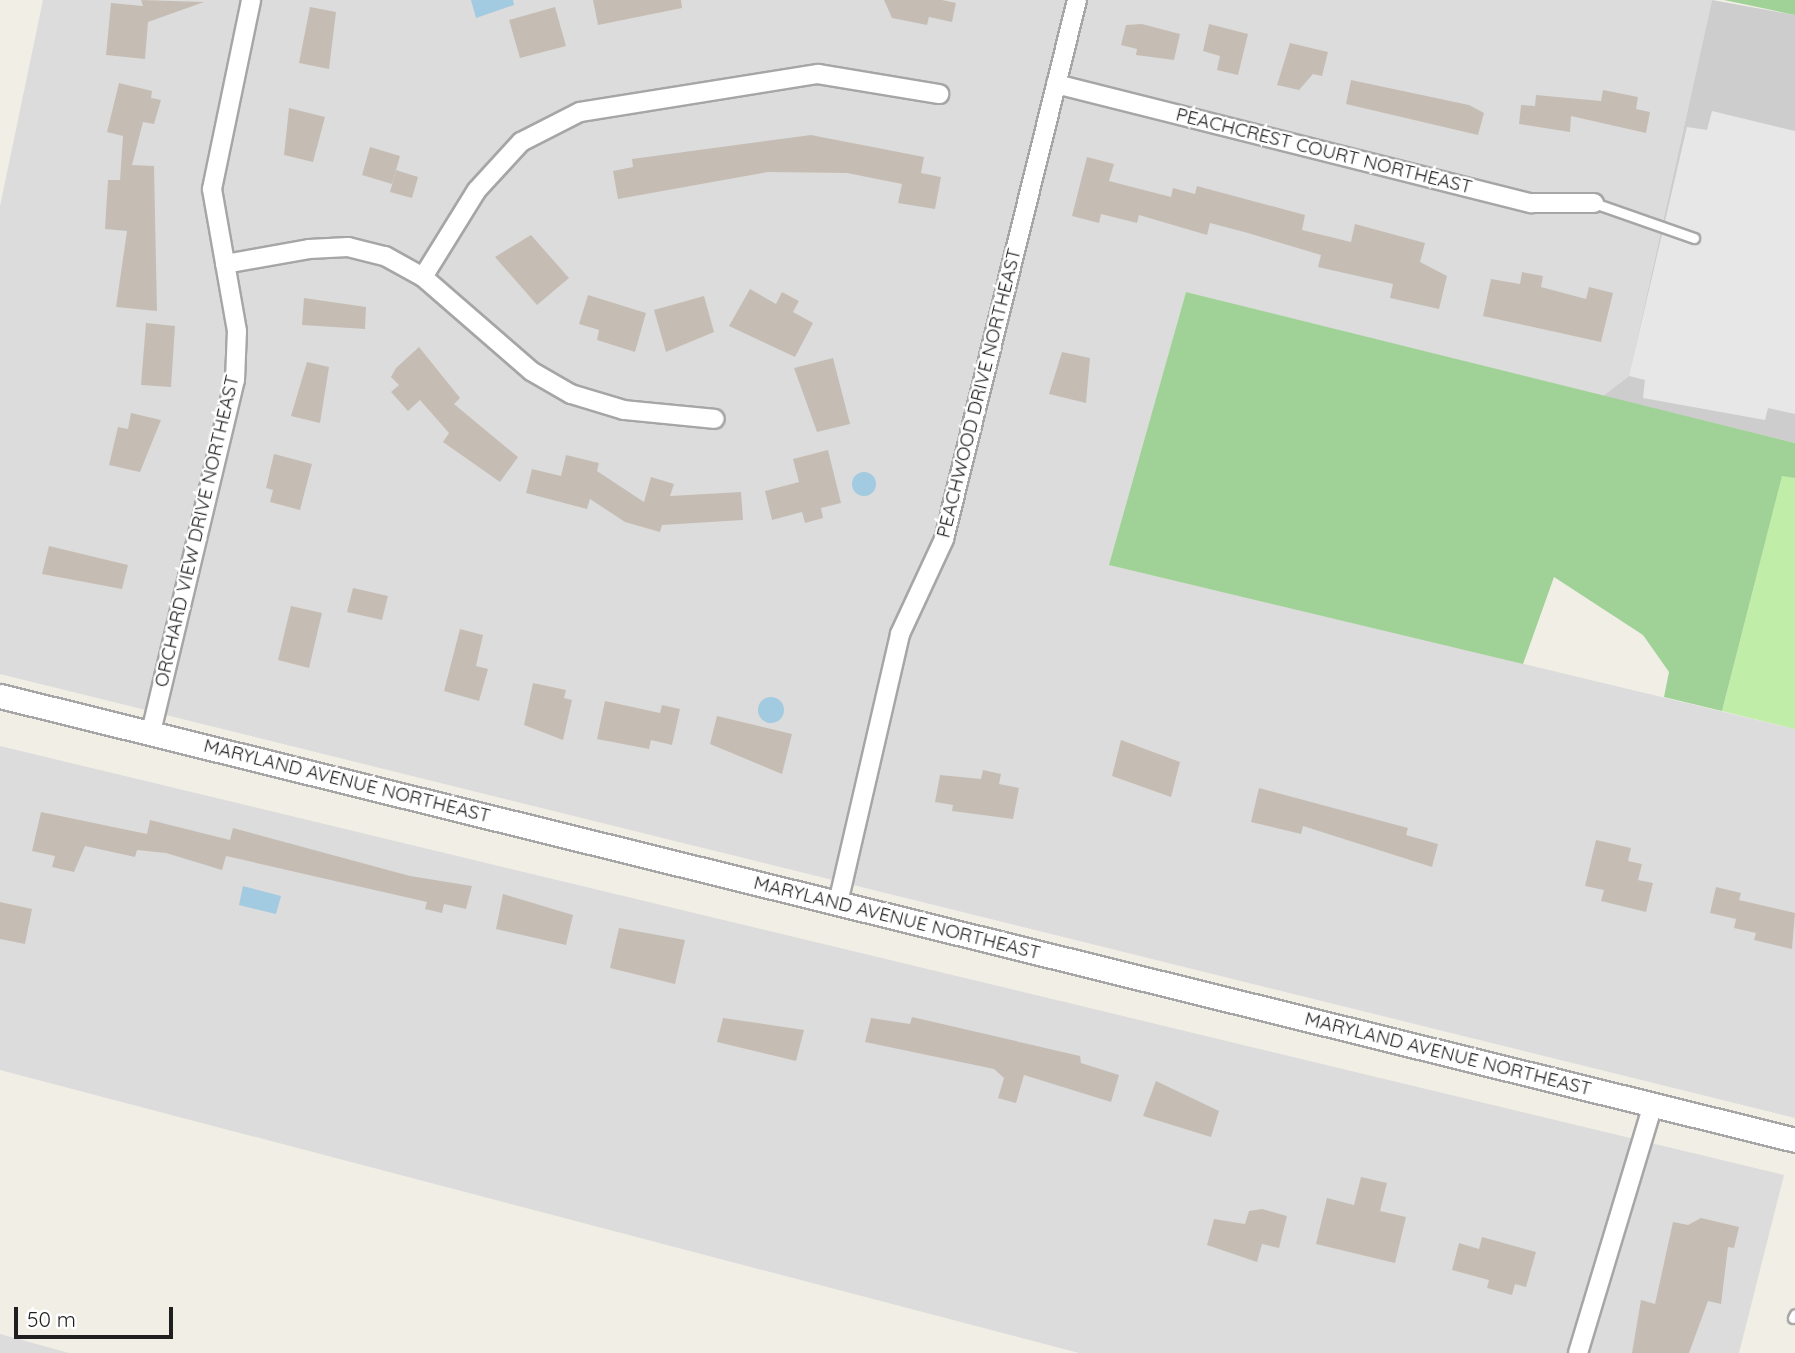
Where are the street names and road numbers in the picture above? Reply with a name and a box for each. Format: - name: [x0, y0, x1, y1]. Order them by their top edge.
- street label: PEACHCREST COURT NORTHEAST: [1174, 103, 1474, 199]
- street label: PEACHWOOD DRIVE NORTHEAST: [932, 246, 1026, 540]
- street label: ORCHARD VIEW DRIVE NORTHEAST: [150, 373, 244, 689]
- street label: MARYLAND AVENUE NORTHEAST: [201, 734, 493, 828]
- street label: MARYLAND AVENUE NORTHEAST: [751, 871, 1043, 965]
- street label: MARYLAND AVENUE NORTHEAST: [1302, 1007, 1594, 1101]

